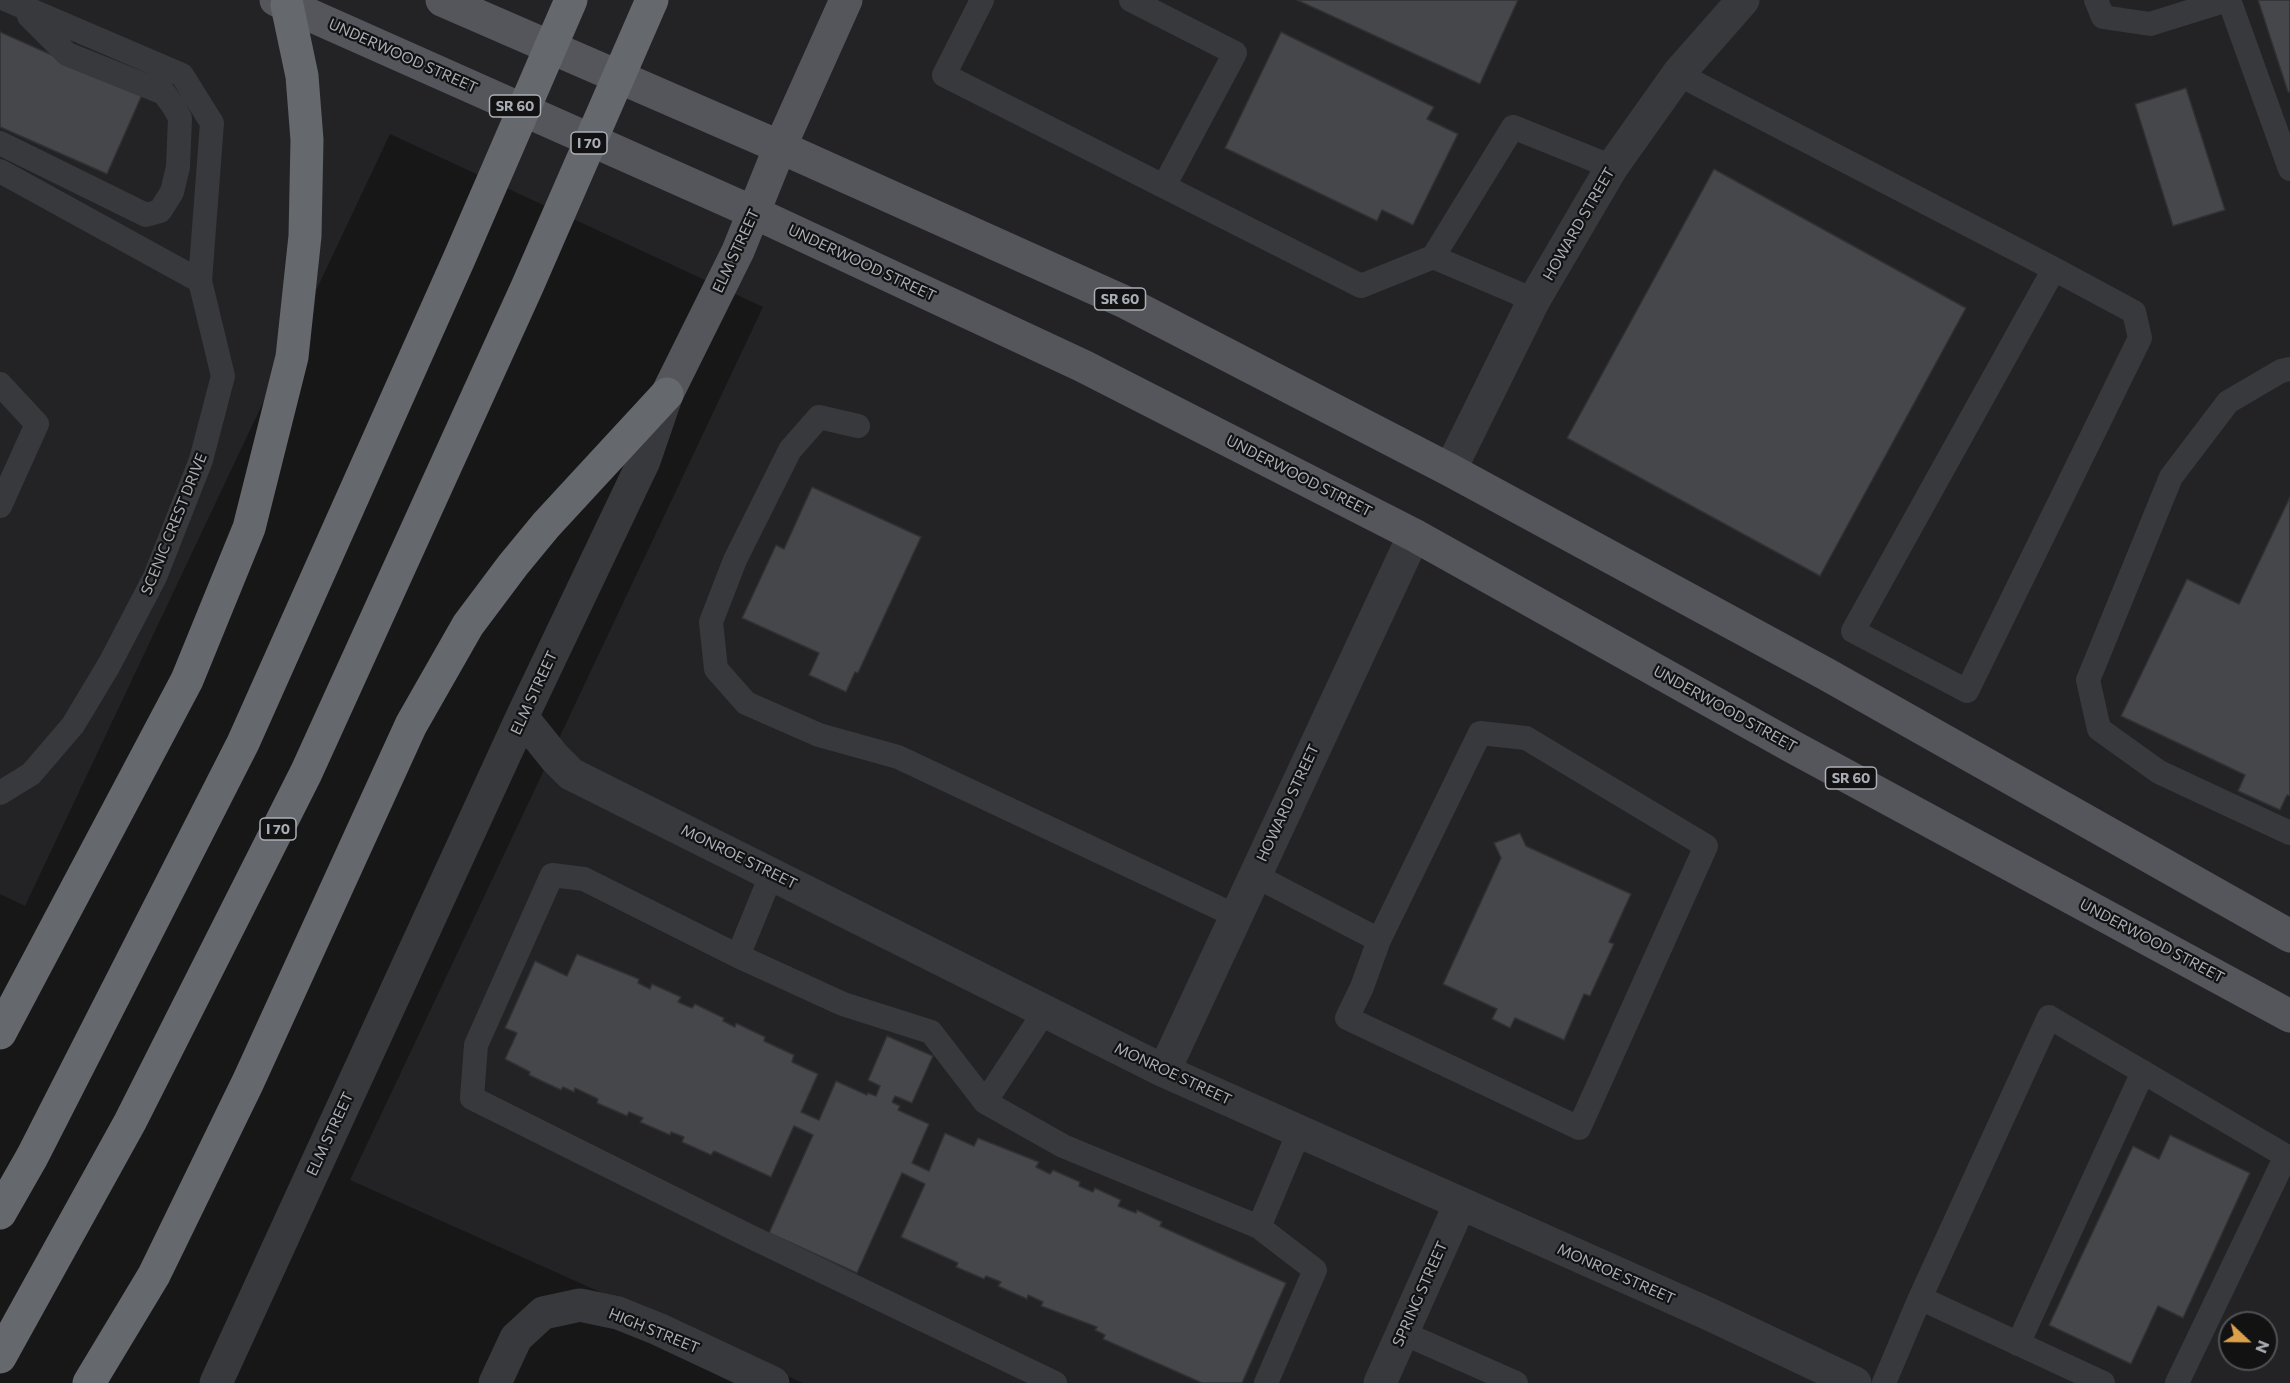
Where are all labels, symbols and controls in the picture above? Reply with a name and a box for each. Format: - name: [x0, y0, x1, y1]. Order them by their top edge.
- street label: UNDERWOOD STREET: [326, 15, 480, 97]
- road number: SR 60: [490, 95, 540, 117]
- road number: I 70: [571, 132, 607, 154]
- street label: HOWARD STREET: [1539, 164, 1619, 284]
- street label: ELM STREET: [709, 206, 763, 296]
- street label: UNDERWOOD STREET: [785, 221, 939, 305]
- road number: SR 60: [1094, 288, 1146, 310]
- street label: UNDERWOOD STREET: [1223, 431, 1375, 521]
- street label: SCENIC CREST DRIVE: [137, 450, 211, 598]
- street label: ELM STREET: [507, 648, 561, 738]
- street label: UNDERWOOD STREET: [1650, 662, 1800, 756]
- street label: HOWARD STREET: [1253, 741, 1323, 865]
- road number: SR 60: [1826, 767, 1876, 789]
- road number: I 70: [260, 818, 296, 840]
- street label: MONROE STREET: [678, 821, 800, 893]
- street label: UNDERWOOD STREET: [2077, 895, 2227, 987]
- street label: MONROE STREET: [1112, 1039, 1234, 1109]
- street label: ELM STREET: [303, 1089, 357, 1179]
- street label: SPRING STREET: [1389, 1239, 1451, 1349]
- street label: MONROE STREET: [1554, 1240, 1678, 1308]
- street label: HIGH STREET: [606, 1305, 702, 1357]
- north arrow: [2218, 1311, 2278, 1371]
- text: N: [2252, 1338, 2274, 1356]

